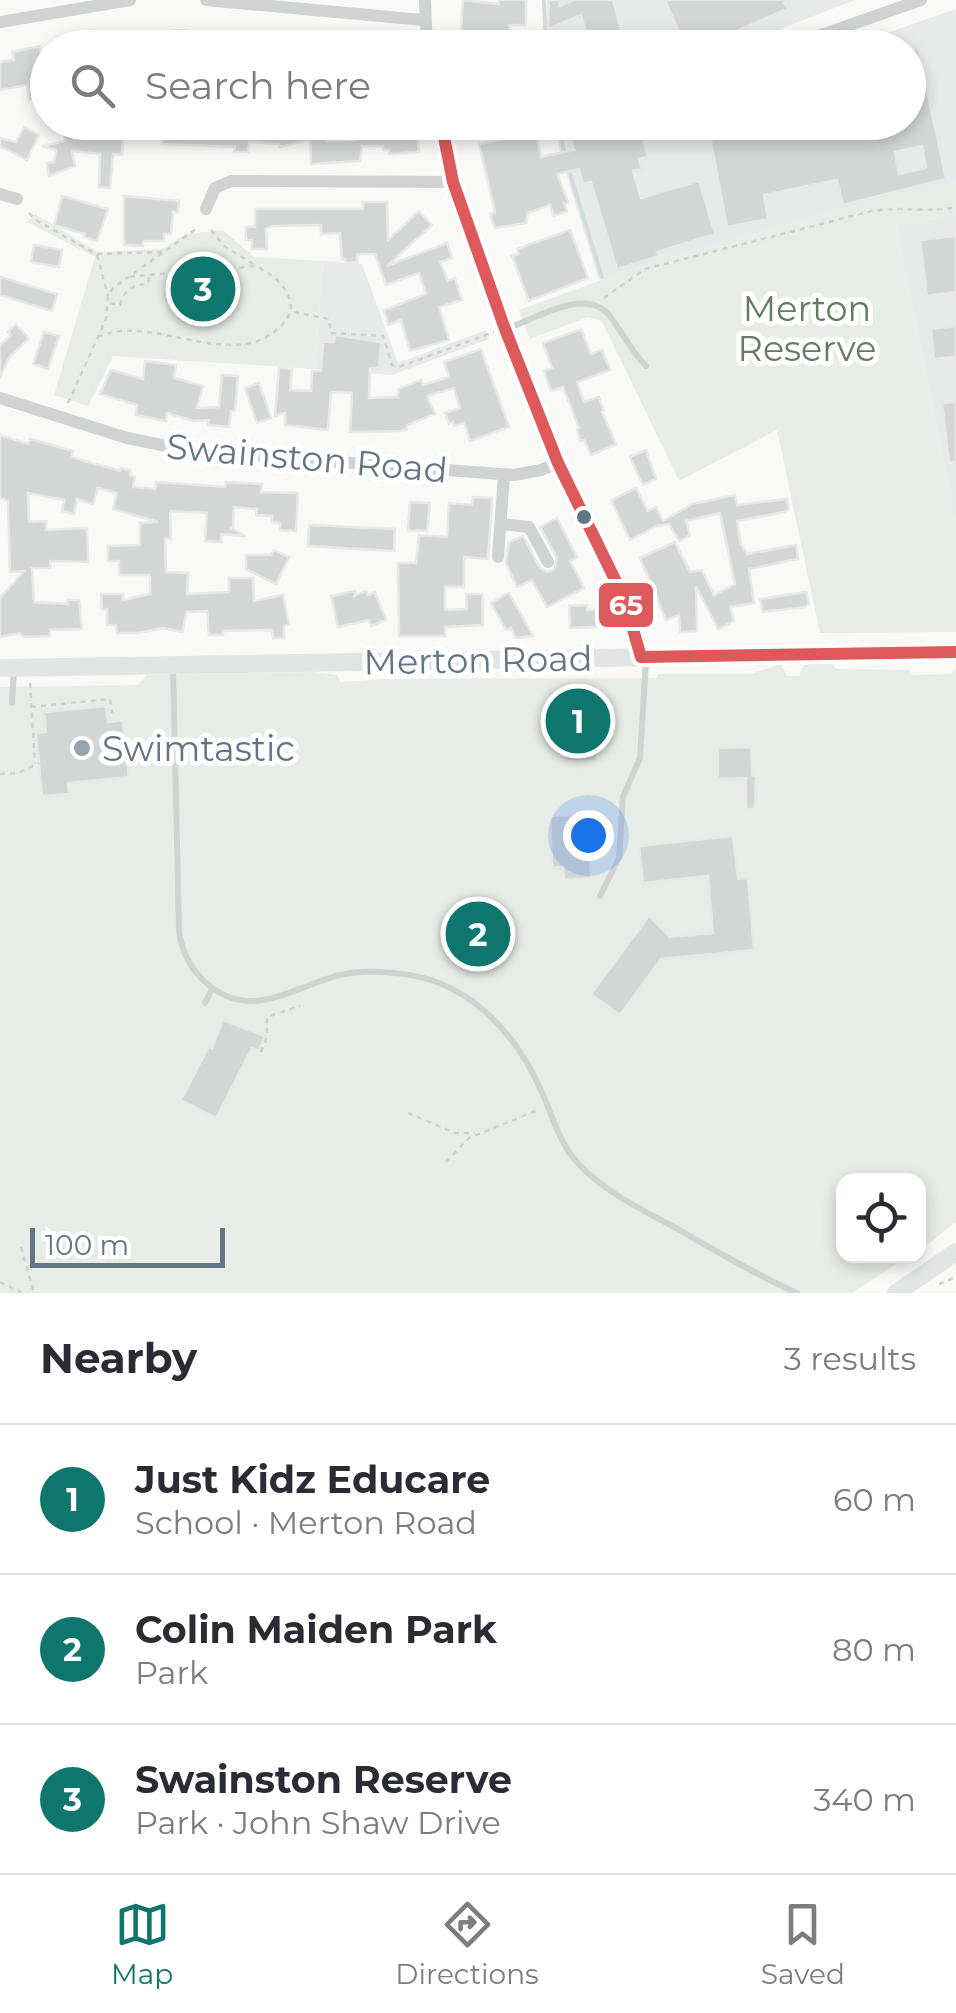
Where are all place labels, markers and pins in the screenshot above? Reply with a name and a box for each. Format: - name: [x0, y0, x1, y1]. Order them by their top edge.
- pin: 3: [170, 252, 236, 326]
- unlabelled marker: [574, 507, 594, 527]
- pin: 1: [546, 684, 610, 758]
- place label: Swimtastic: [102, 727, 295, 770]
- marker: Swimtastic: [71, 737, 93, 759]
- pin: 2: [446, 896, 510, 972]

